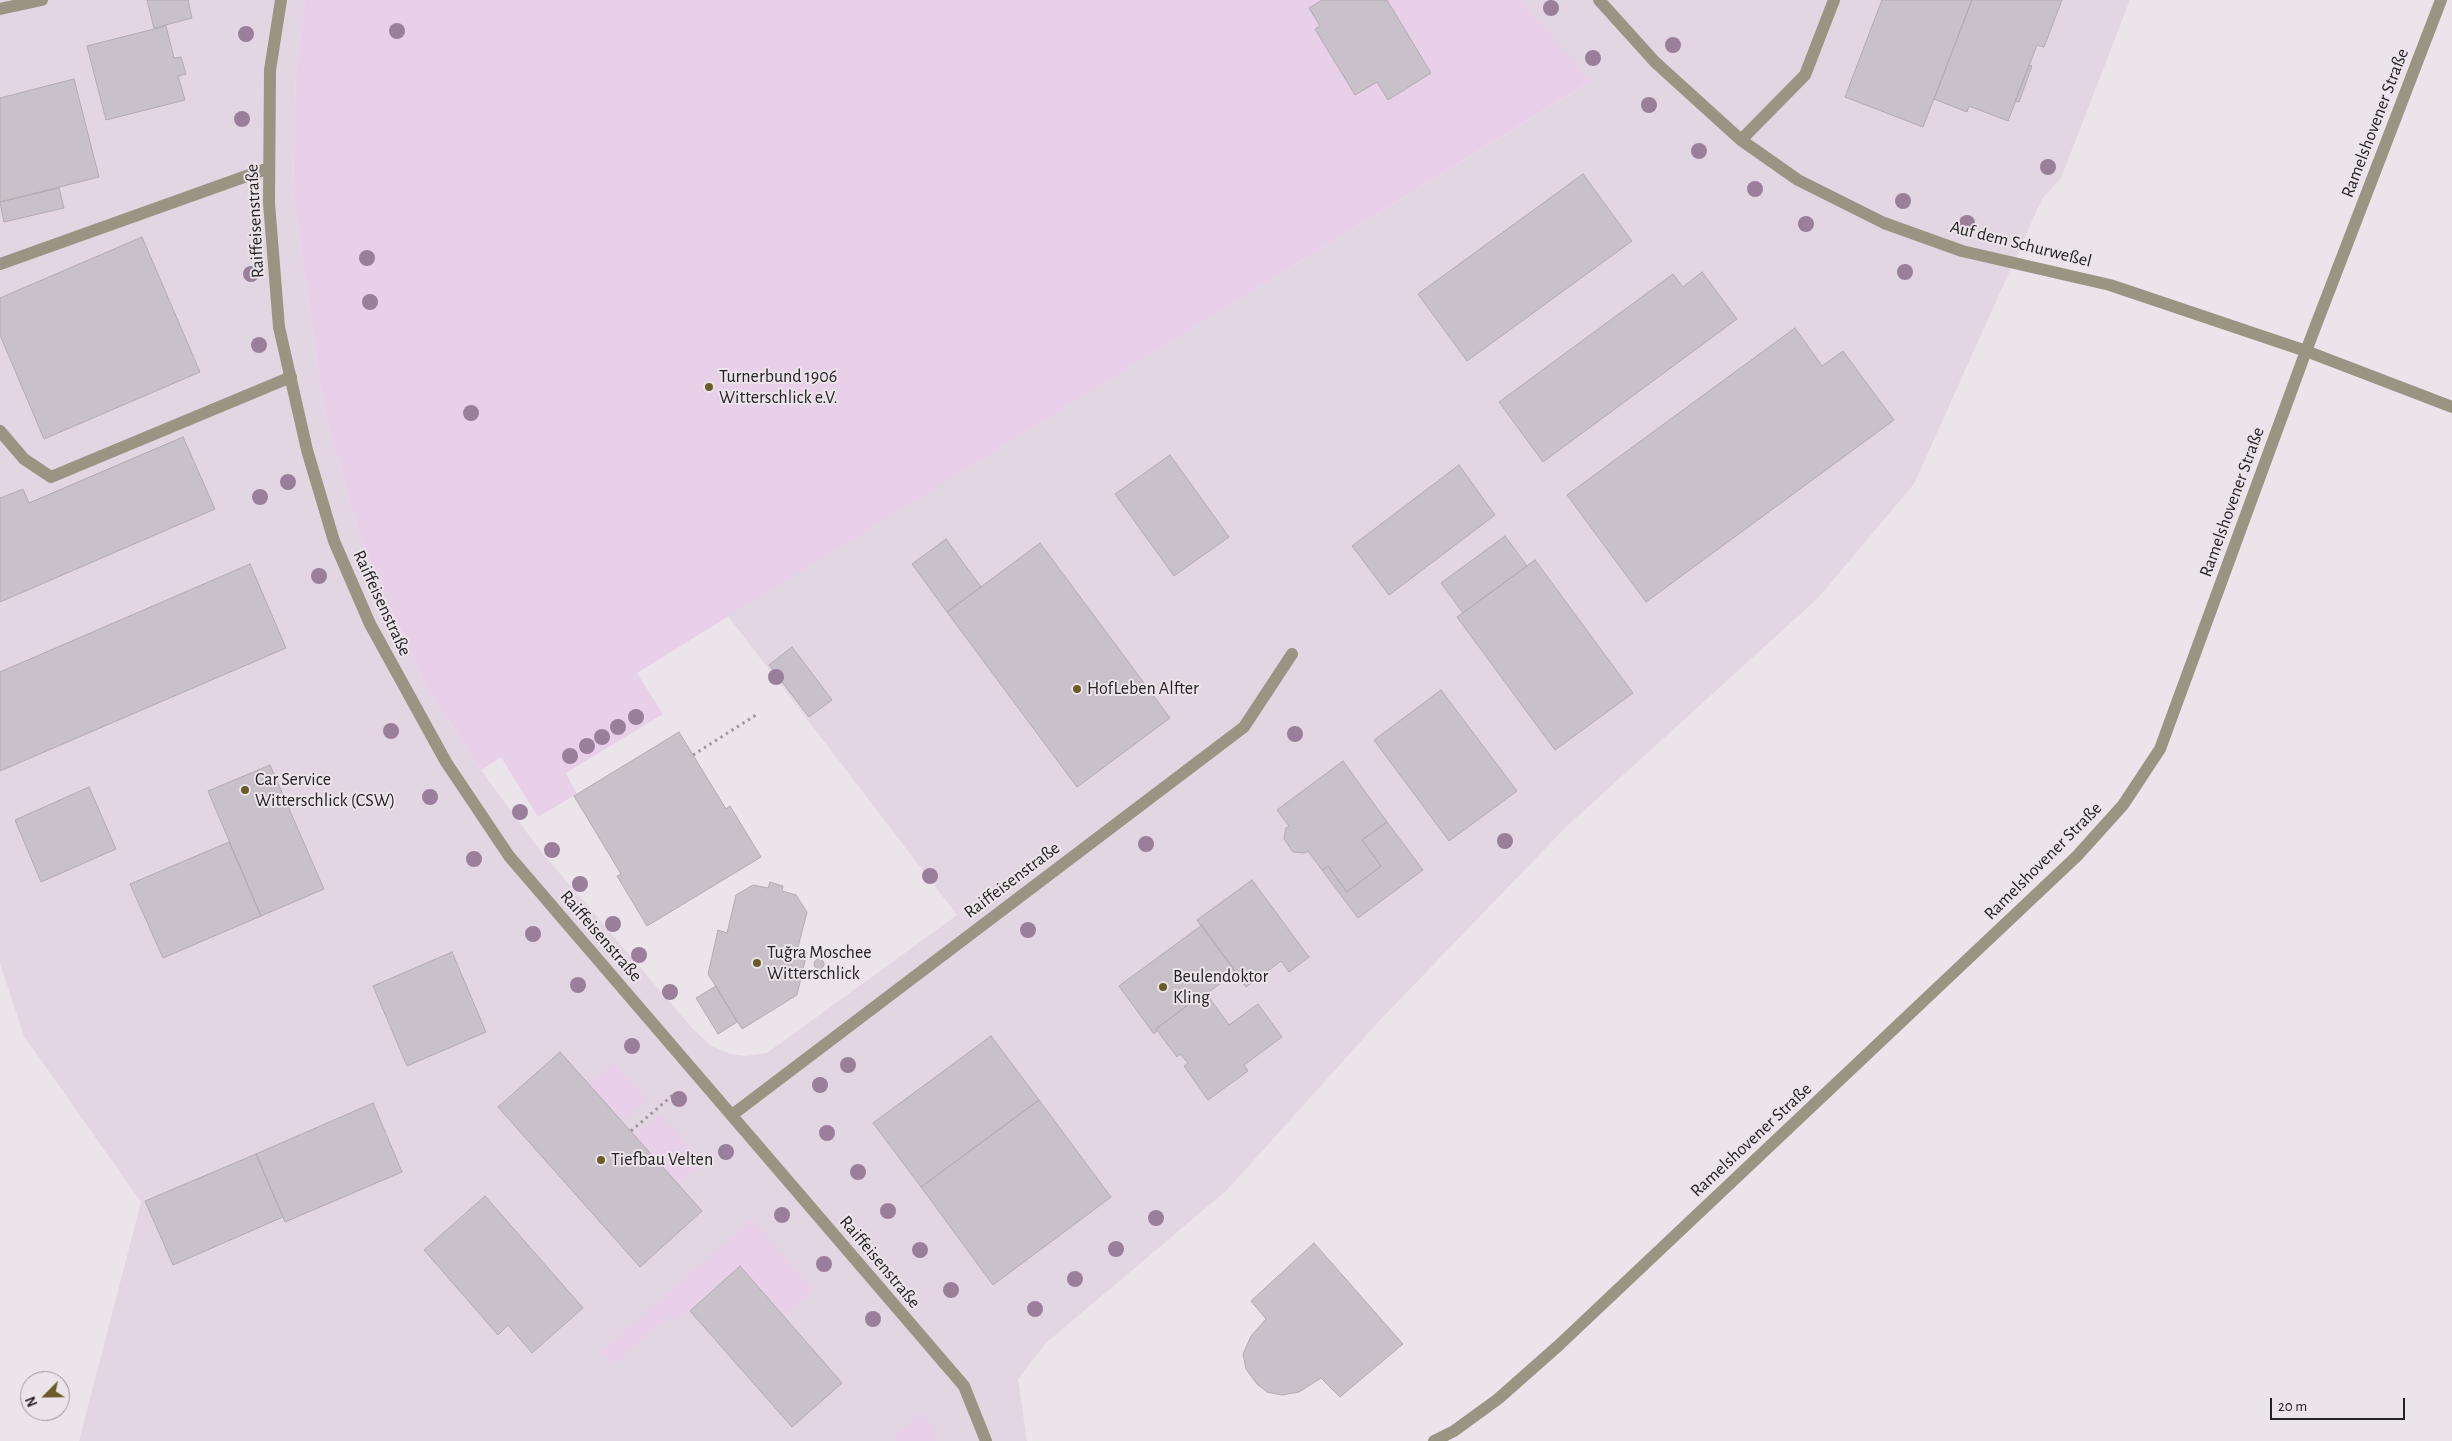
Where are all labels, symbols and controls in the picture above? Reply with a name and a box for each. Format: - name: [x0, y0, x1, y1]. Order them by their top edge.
- street label: Ramelshovener Straße: [2337, 45, 2413, 201]
- street label: Raiffeisenstraße: [241, 163, 269, 279]
- street label: Auf dem Schurweßel: [1948, 216, 2094, 272]
- place label: Turnerbund 1906 Witterschlick e.V.: [719, 366, 838, 408]
- marker: Turnerbund 1906 Witterschlick e.V.: [703, 381, 715, 393]
- street label: Ramelshovener Straße: [2195, 424, 2269, 580]
- street label: Raiffeisenstraße: [348, 547, 416, 659]
- place label: HofLeben Alfter: [1087, 678, 1199, 700]
- marker: HofLeben Alfter: [1071, 683, 1083, 695]
- place label: Car Service Witterschlick (CSW): [255, 769, 395, 812]
- marker: Car Service Witterschlick (CSW): [239, 784, 251, 796]
- street label: Ramelshovener Straße: [1980, 798, 2106, 924]
- street label: Raiffeisenstraße: [960, 837, 1064, 923]
- street label: Raiffeisenstraße: [555, 886, 647, 986]
- place label: Tuğra Moschee Witterschlick: [767, 942, 872, 984]
- marker: Tuğra Moschee Witterschlick: [751, 957, 763, 969]
- place label: Beulendoktor Kling: [1173, 966, 1268, 1009]
- marker: Beulendoktor Kling: [1157, 981, 1169, 993]
- street label: Ramelshovener Straße: [1686, 1078, 1816, 1202]
- place label: Tiefbau Velten: [611, 1149, 713, 1171]
- marker: Tiefbau Velten: [595, 1154, 607, 1166]
- street label: Raiffeisenstraße: [835, 1211, 925, 1313]
- north arrow: [20, 1371, 70, 1421]
- scale bar: [2272, 1388, 2407, 1420]
- text: N: [24, 1394, 40, 1409]
- text: 20 m: [2278, 1399, 2307, 1414]

